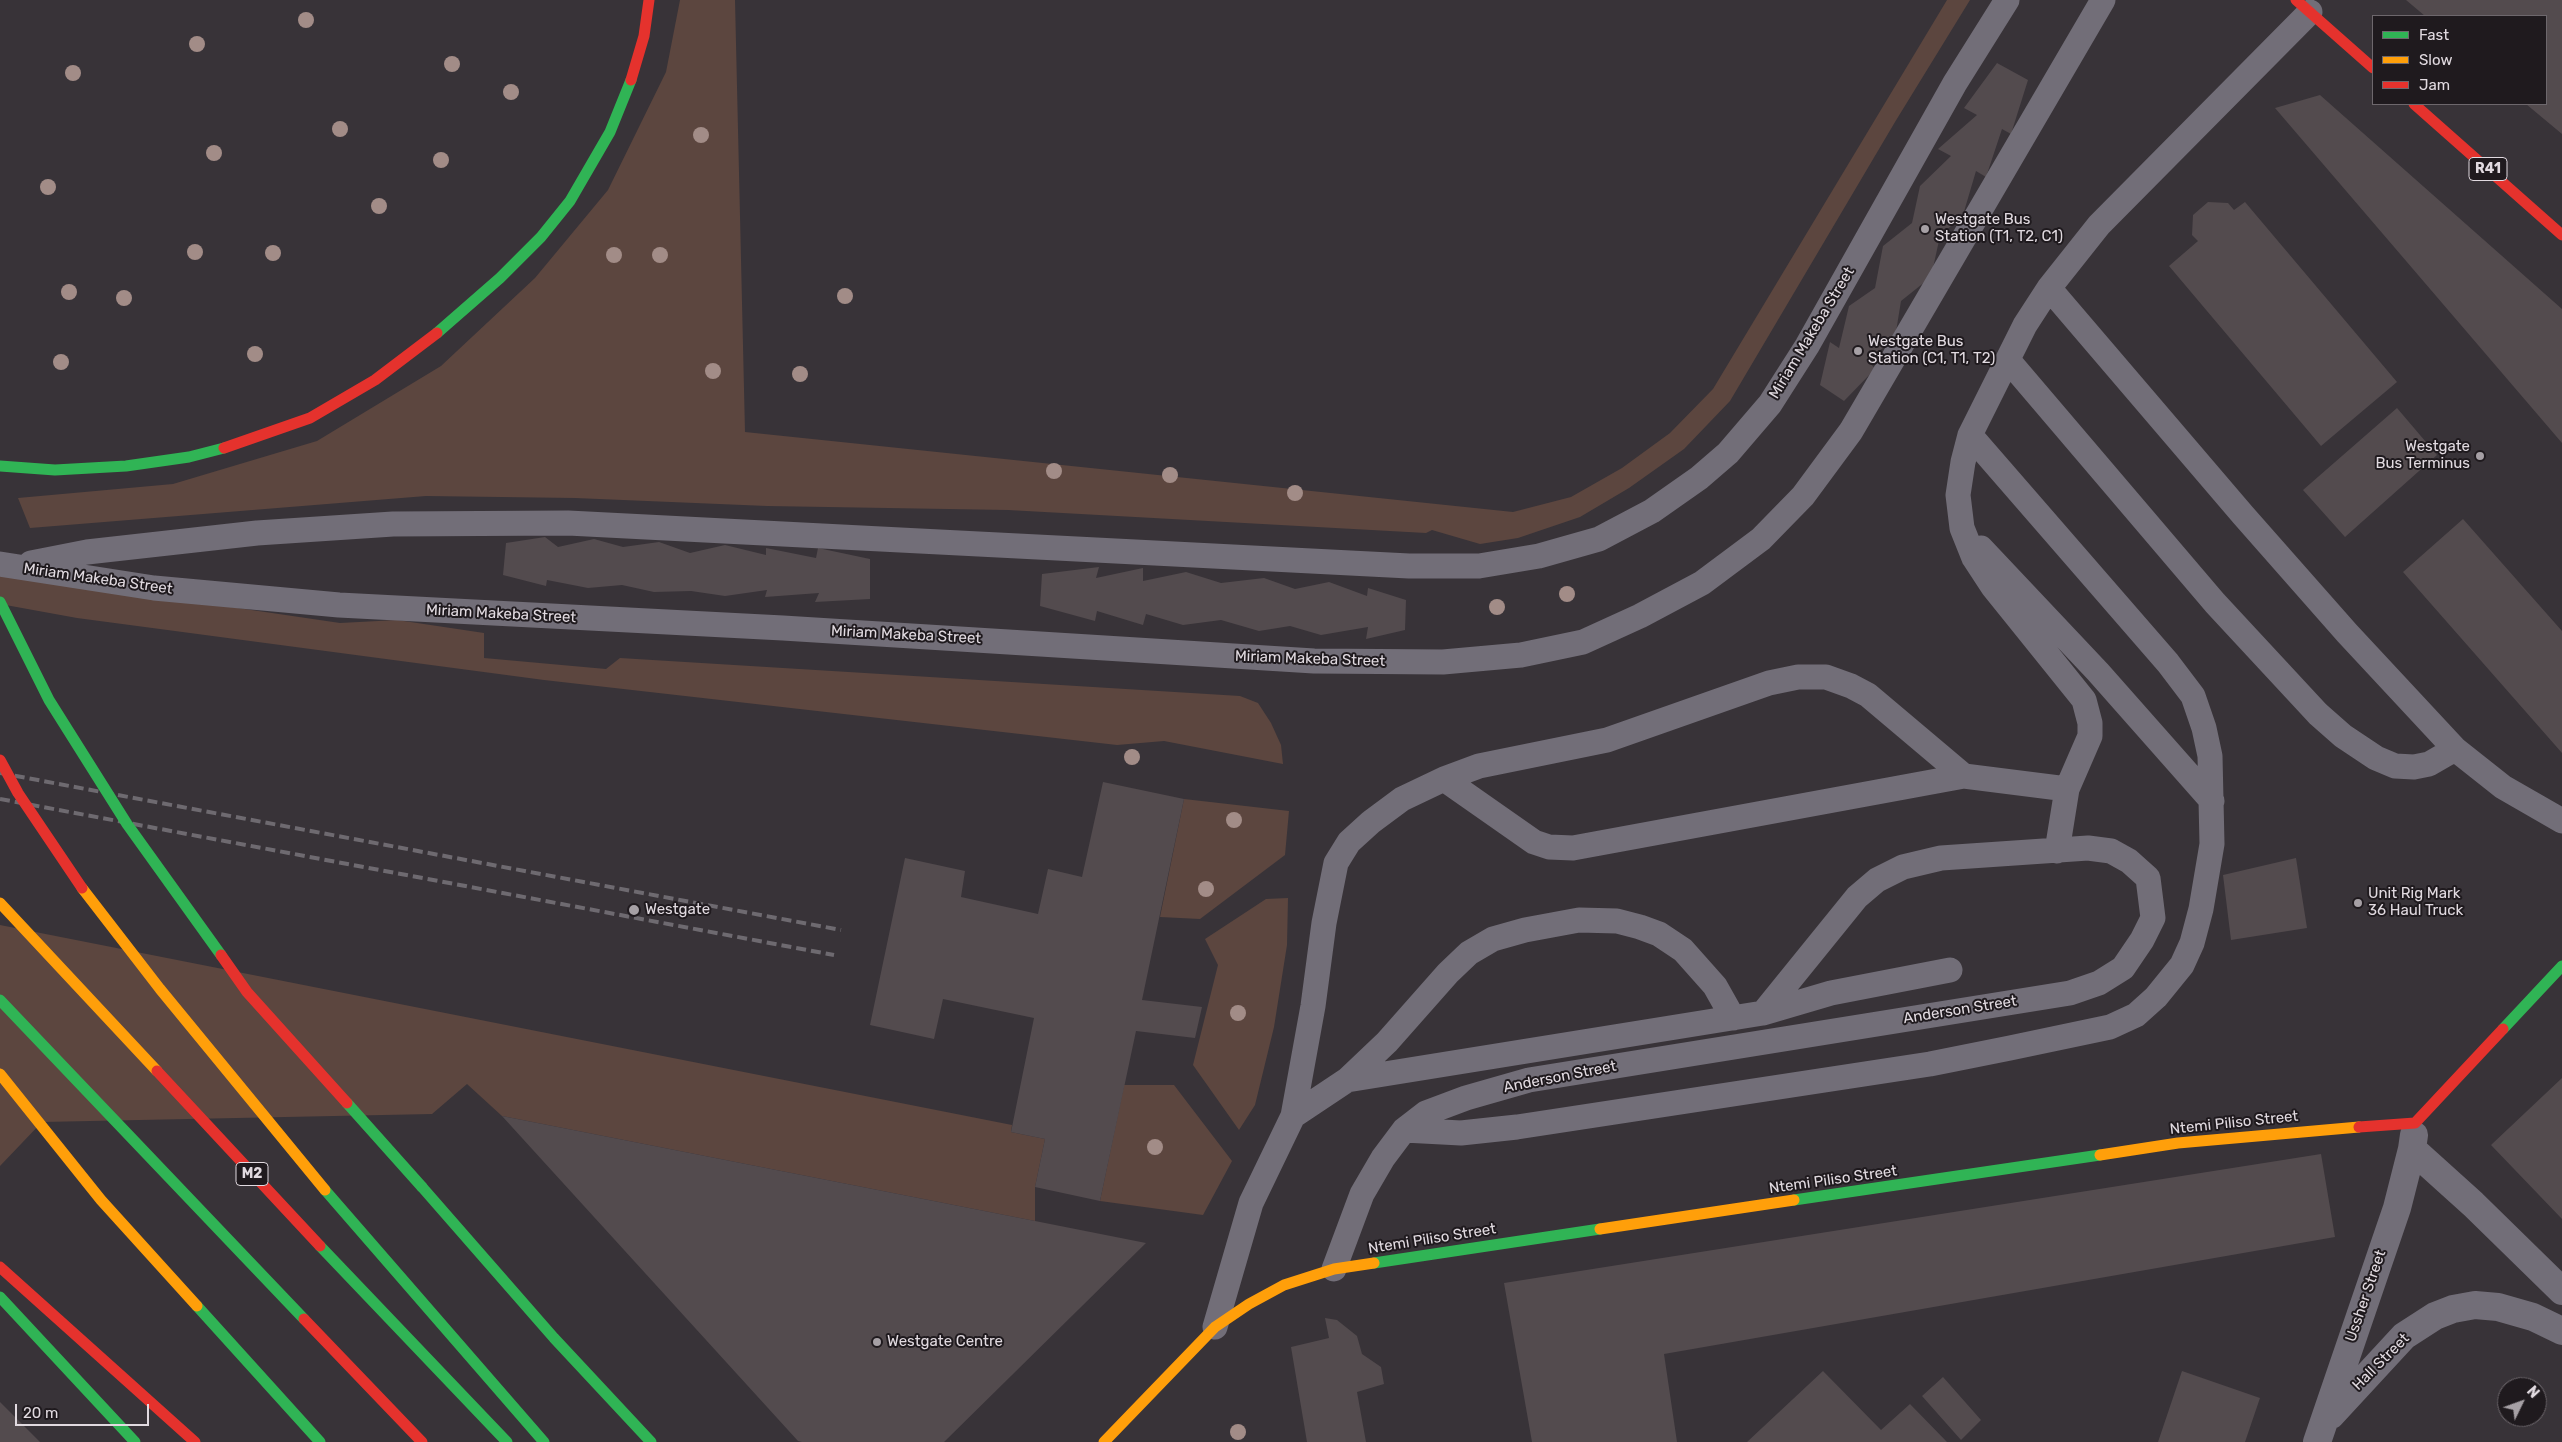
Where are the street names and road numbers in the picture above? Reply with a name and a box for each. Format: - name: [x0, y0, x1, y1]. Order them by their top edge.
- road number: R41: [2469, 157, 2507, 180]
- street label: Miriam Makeba Street: [1766, 264, 1858, 402]
- street label: Miriam Makeba Street: [22, 560, 174, 598]
- street label: Miriam Makeba Street: [425, 601, 577, 627]
- street label: Miriam Makeba Street: [830, 622, 982, 648]
- street label: Miriam Makeba Street: [1235, 647, 1385, 671]
- street label: Anderson Street: [1902, 992, 2018, 1028]
- street label: Anderson Street: [1502, 1057, 1618, 1097]
- street label: Ntemi Piliso Street: [2169, 1107, 2299, 1139]
- road number: M2: [236, 1162, 268, 1186]
- street label: Ntemi Piliso Street: [1768, 1162, 1898, 1198]
- street label: Ntemi Piliso Street: [1367, 1220, 1497, 1258]
- street label: Ussher Street: [2342, 1248, 2390, 1344]
- street label: Hall Street: [2349, 1330, 2413, 1394]

